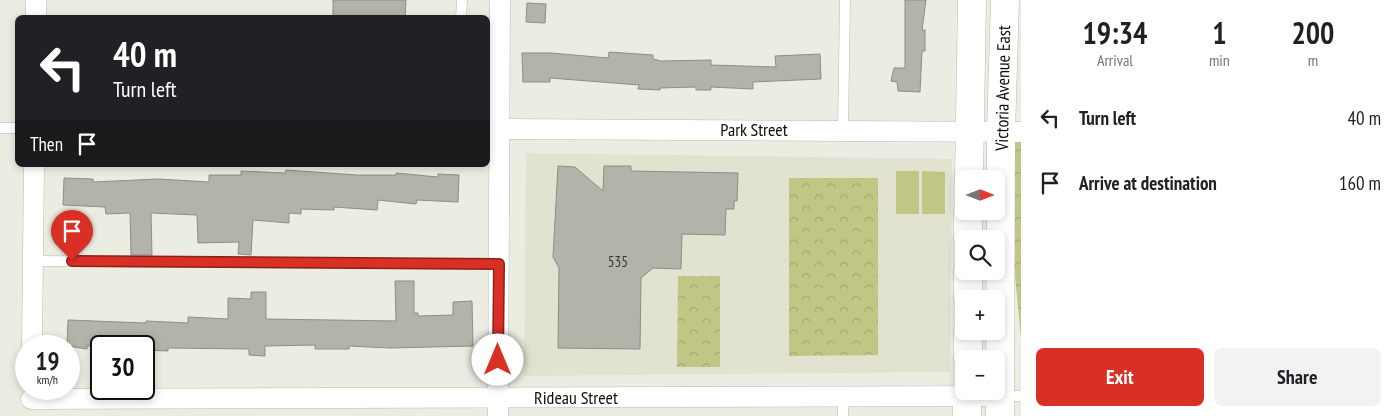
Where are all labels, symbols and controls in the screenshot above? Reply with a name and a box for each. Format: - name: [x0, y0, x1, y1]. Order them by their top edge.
- text: 19:34: [1083, 13, 1147, 52]
- text: 1: [1212, 13, 1227, 52]
- text: 200: [1291, 13, 1334, 52]
- street label: Victoria Avenue East: [990, 25, 1015, 152]
- text: 40 m: [113, 31, 177, 77]
- icon: left: [30, 35, 95, 100]
- text: Arrival: [1097, 50, 1133, 70]
- text: min: [1209, 50, 1230, 70]
- text: m: [1308, 50, 1318, 70]
- text: Turn left: [113, 75, 177, 103]
- icon: left: [1036, 104, 1064, 132]
- text: Turn left: [1079, 106, 1136, 130]
- text: 40 m: [1348, 106, 1381, 130]
- street label: Park Street: [720, 118, 788, 141]
- icon: arrive: [73, 130, 101, 158]
- text: Then: [30, 132, 63, 156]
- icon: arrive: [1036, 169, 1064, 197]
- north arrow: [955, 170, 1005, 220]
- map controls: [955, 170, 1005, 400]
- text: Arrive at destination: [1079, 171, 1217, 195]
- text: 160 m: [1339, 171, 1381, 195]
- pin: [51, 210, 93, 261]
- icon: arrive: [58, 217, 86, 245]
- button: search: [955, 230, 1005, 280]
- house number: 535: [608, 252, 628, 271]
- button: +: [955, 290, 1005, 340]
- position arrow: [471, 333, 523, 385]
- speed limit sign: 30: [90, 335, 155, 400]
- text: 19: [36, 345, 59, 377]
- button: Exit: [1036, 348, 1204, 406]
- button: Share: [1214, 348, 1381, 406]
- button: −: [955, 350, 1005, 400]
- text: km/h: [37, 372, 58, 387]
- street label: Rideau Street: [534, 386, 618, 409]

